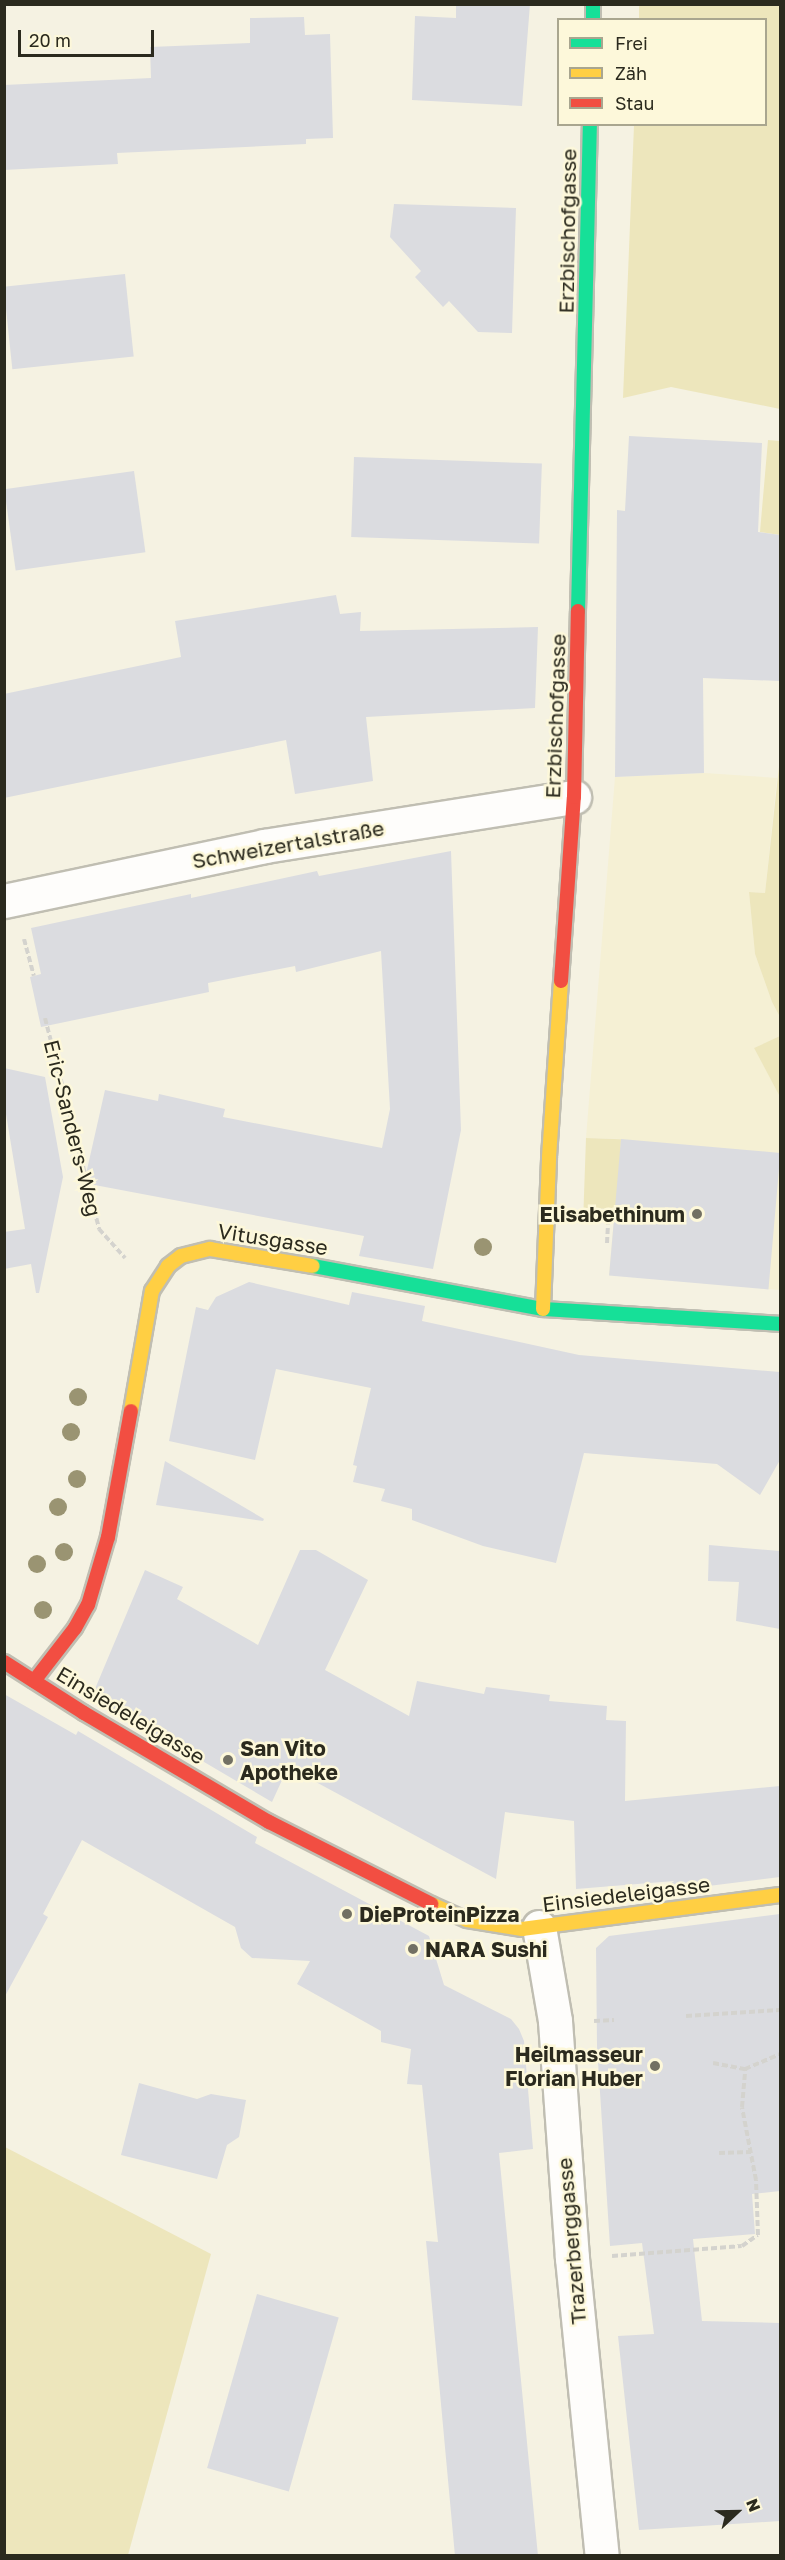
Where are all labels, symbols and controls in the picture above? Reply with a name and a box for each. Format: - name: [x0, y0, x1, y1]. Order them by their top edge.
- scale bar: [21, 18, 158, 56]
- legend: [557, 18, 767, 126]
- text: 20 m: [29, 29, 71, 51]
- text: Frei: [615, 32, 648, 54]
- text: Zäh: [615, 62, 647, 84]
- text: Stau: [615, 92, 654, 114]
- street label: Erzbischofgasse: [553, 148, 581, 314]
- street label: Erzbischofgasse: [540, 633, 570, 799]
- street label: Schweizertalstraße: [190, 815, 386, 873]
- street label: Eric-Sanders-Weg: [39, 1037, 107, 1219]
- place label: Elisabethinum: [540, 1201, 685, 1227]
- marker: Elisabethinum: [690, 1207, 704, 1221]
- street label: Vitusgasse: [216, 1218, 330, 1260]
- street label: Einsiedeleigasse: [52, 1661, 210, 1769]
- place label: San Vito Apotheke: [240, 1735, 338, 1785]
- marker: San Vito Apotheke: [221, 1753, 235, 1767]
- street label: Einsiedeleigasse: [541, 1871, 711, 1917]
- place label: DieProteinPizza: [359, 1901, 519, 1927]
- marker: DieProteinPizza: [340, 1907, 354, 1921]
- place label: NARA Sushi: [425, 1936, 548, 1962]
- marker: NARA Sushi: [406, 1942, 420, 1956]
- place label: Heilmasseur Florian Huber: [505, 2041, 643, 2091]
- marker: Heilmasseur Florian Huber: [648, 2059, 662, 2073]
- street label: Trazerberggasse: [551, 2157, 591, 2325]
- north arrow: [707, 2482, 767, 2542]
- text: N: [742, 2496, 765, 2515]

